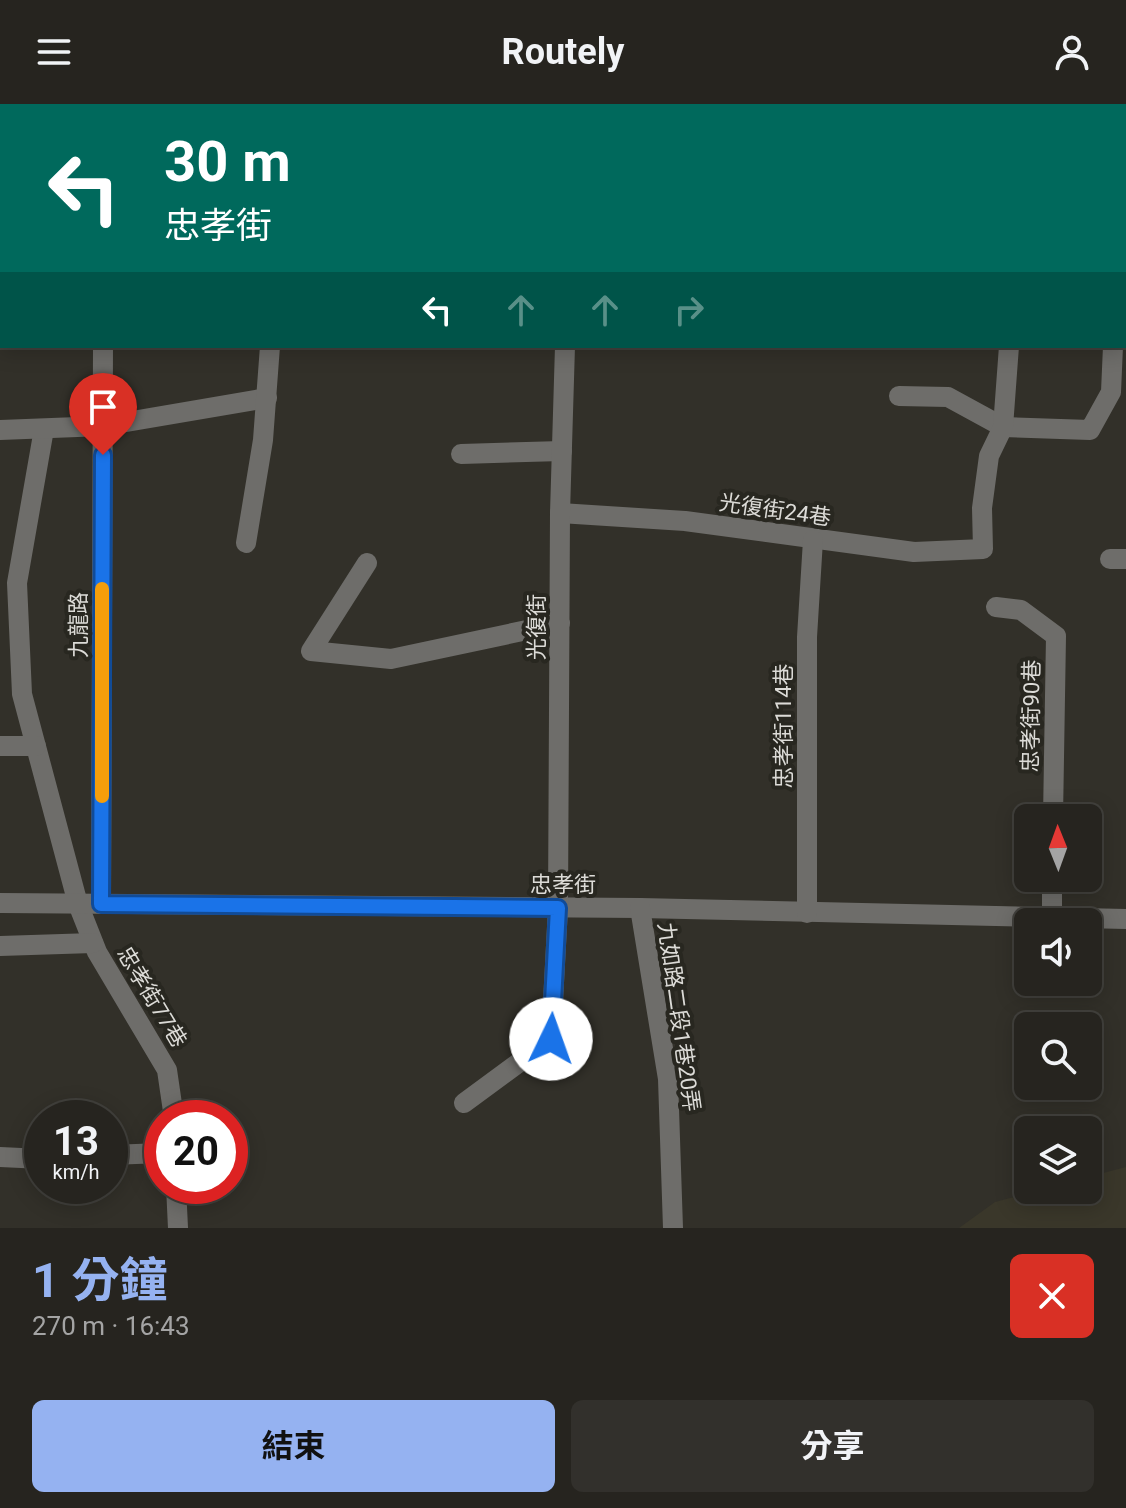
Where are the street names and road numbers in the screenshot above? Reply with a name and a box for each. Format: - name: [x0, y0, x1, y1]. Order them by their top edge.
- street label: 光復街24巷: [717, 490, 833, 530]
- street label: 九龍路: [66, 592, 91, 658]
- street label: 光復街: [524, 594, 549, 660]
- street label: 忠孝街90巷: [1018, 659, 1044, 773]
- street label: 忠孝街114巷: [771, 663, 796, 789]
- street label: 忠孝街: [530, 872, 596, 897]
- street label: 九如路二段1巷20弄: [653, 921, 705, 1113]
- street label: 忠孝街77巷: [112, 942, 192, 1052]

